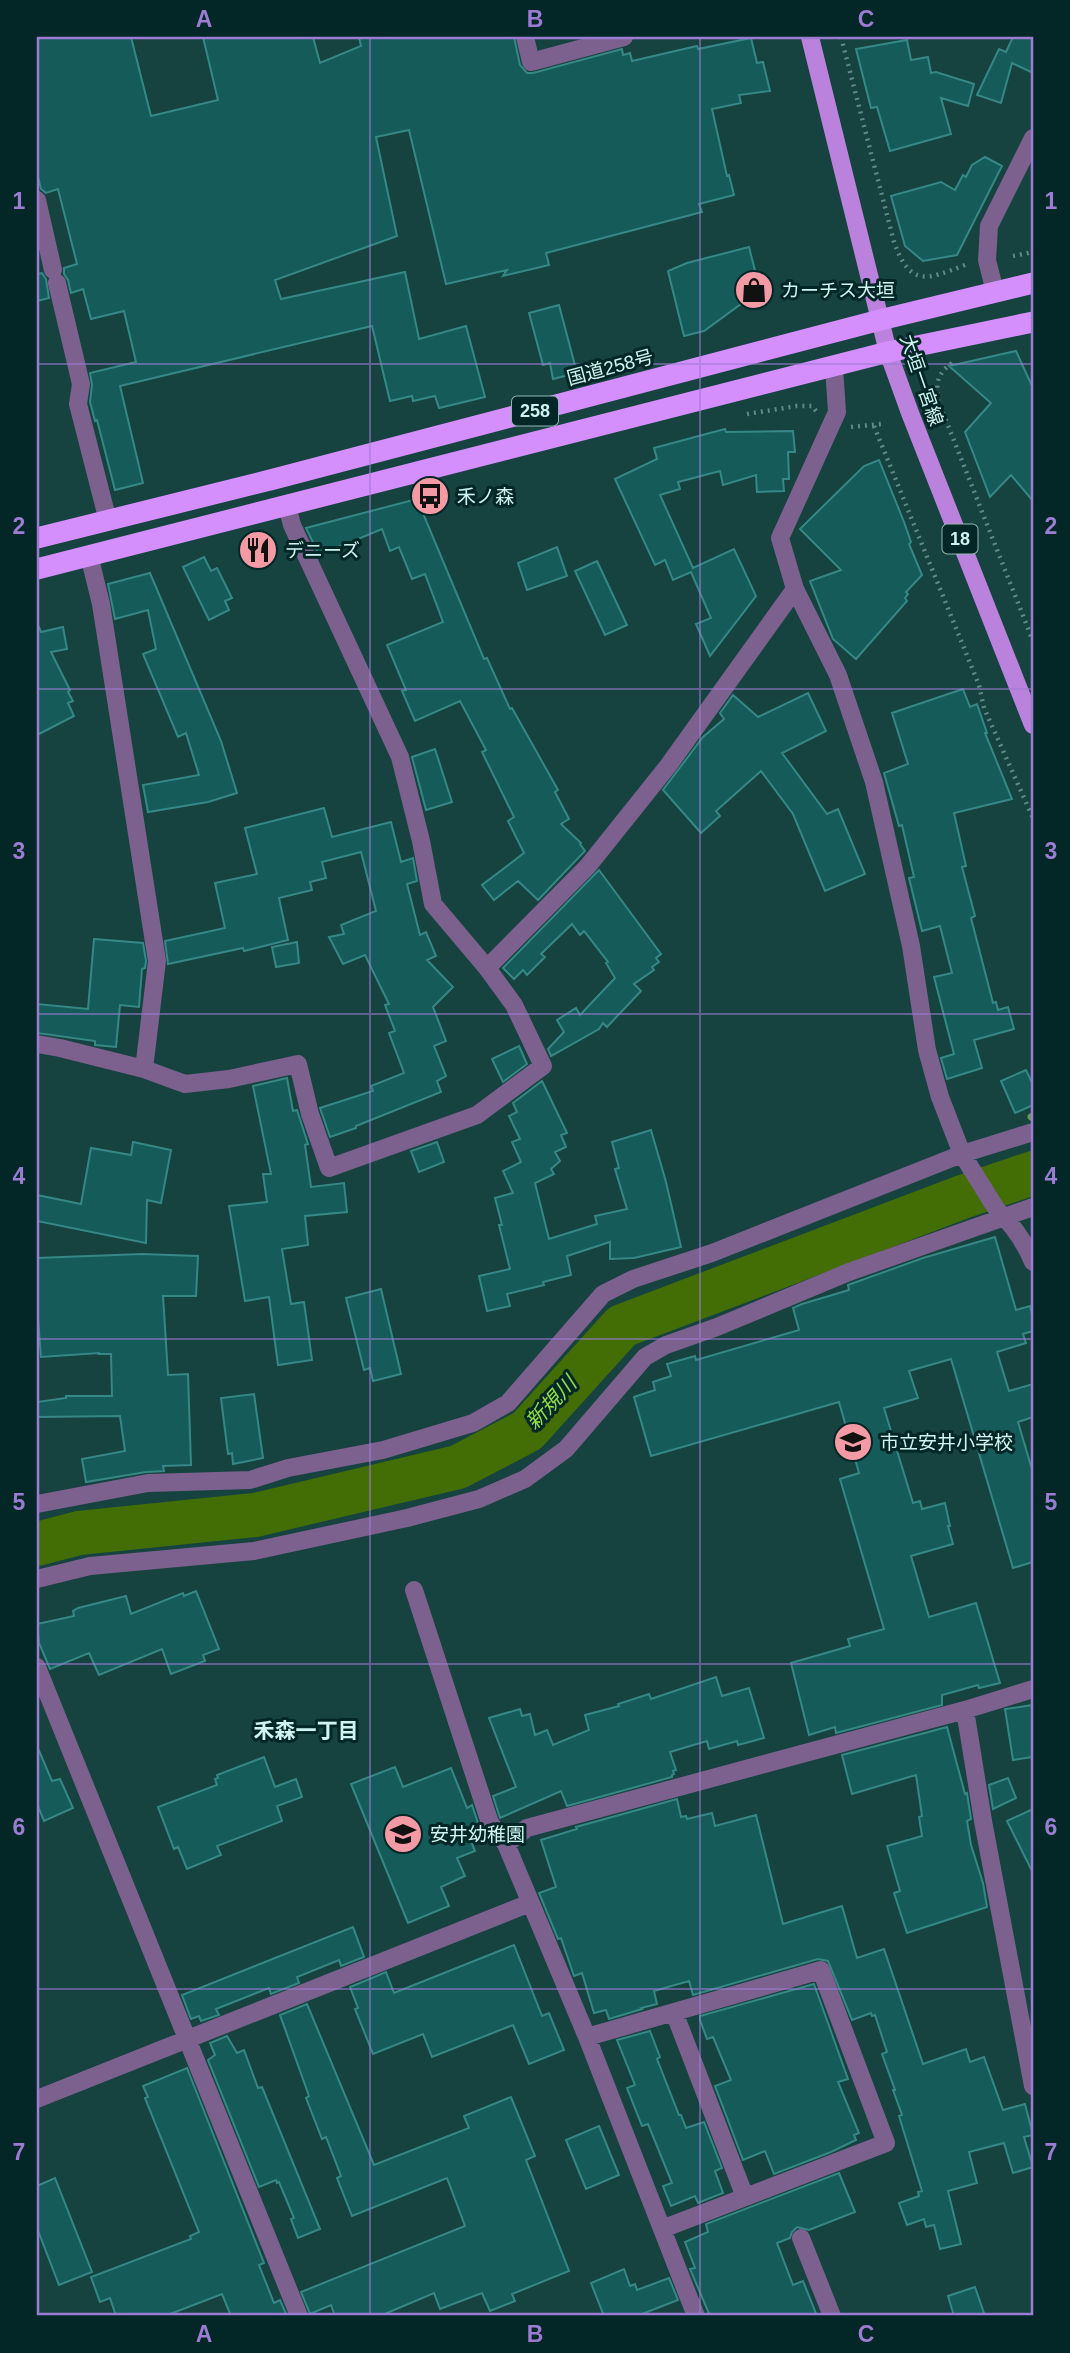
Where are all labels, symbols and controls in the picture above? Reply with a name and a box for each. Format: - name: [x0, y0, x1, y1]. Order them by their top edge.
- text: A: [196, 6, 212, 32]
- text: B: [527, 6, 543, 32]
- text: C: [858, 6, 874, 32]
- text: 1: [13, 188, 26, 214]
- text: 1: [1045, 188, 1058, 214]
- shop icon: カーチス大垣: [733, 269, 775, 311]
- place label: カーチス大垣: [781, 280, 895, 301]
- street label: 大垣一宮線: [896, 332, 947, 429]
- street label: 国道258号: [565, 346, 656, 389]
- road number: 258: [512, 396, 558, 426]
- bus stop icon: 禾ノ森: [409, 475, 451, 517]
- place label: 禾ノ森: [457, 486, 514, 507]
- text: 2: [13, 513, 25, 539]
- text: 2: [1045, 513, 1057, 539]
- road number: 18: [942, 524, 978, 554]
- restaurant icon: デニーズ: [237, 529, 279, 571]
- place label: デニーズ: [285, 540, 360, 561]
- text: 3: [13, 838, 25, 864]
- text: 3: [1045, 838, 1057, 864]
- text: 4: [13, 1163, 26, 1189]
- text: 4: [1045, 1163, 1058, 1189]
- water label: 新規川: [521, 1370, 582, 1434]
- school or university icon: 市立安井小学校: [832, 1421, 874, 1463]
- place label: 市立安井小学校: [880, 1432, 1013, 1453]
- text: 5: [13, 1489, 26, 1515]
- text: 5: [1045, 1489, 1058, 1515]
- district label: 禾森一丁目: [254, 1719, 359, 1742]
- school or university icon: 安井幼稚園: [382, 1813, 424, 1855]
- text: 6: [13, 1814, 25, 1840]
- text: 6: [1045, 1814, 1057, 1840]
- place label: 安井幼稚園: [430, 1824, 525, 1845]
- text: 7: [13, 2139, 25, 2165]
- text: 7: [1045, 2139, 1057, 2165]
- text: A: [196, 2321, 212, 2347]
- text: B: [527, 2321, 543, 2347]
- text: C: [858, 2321, 874, 2347]

